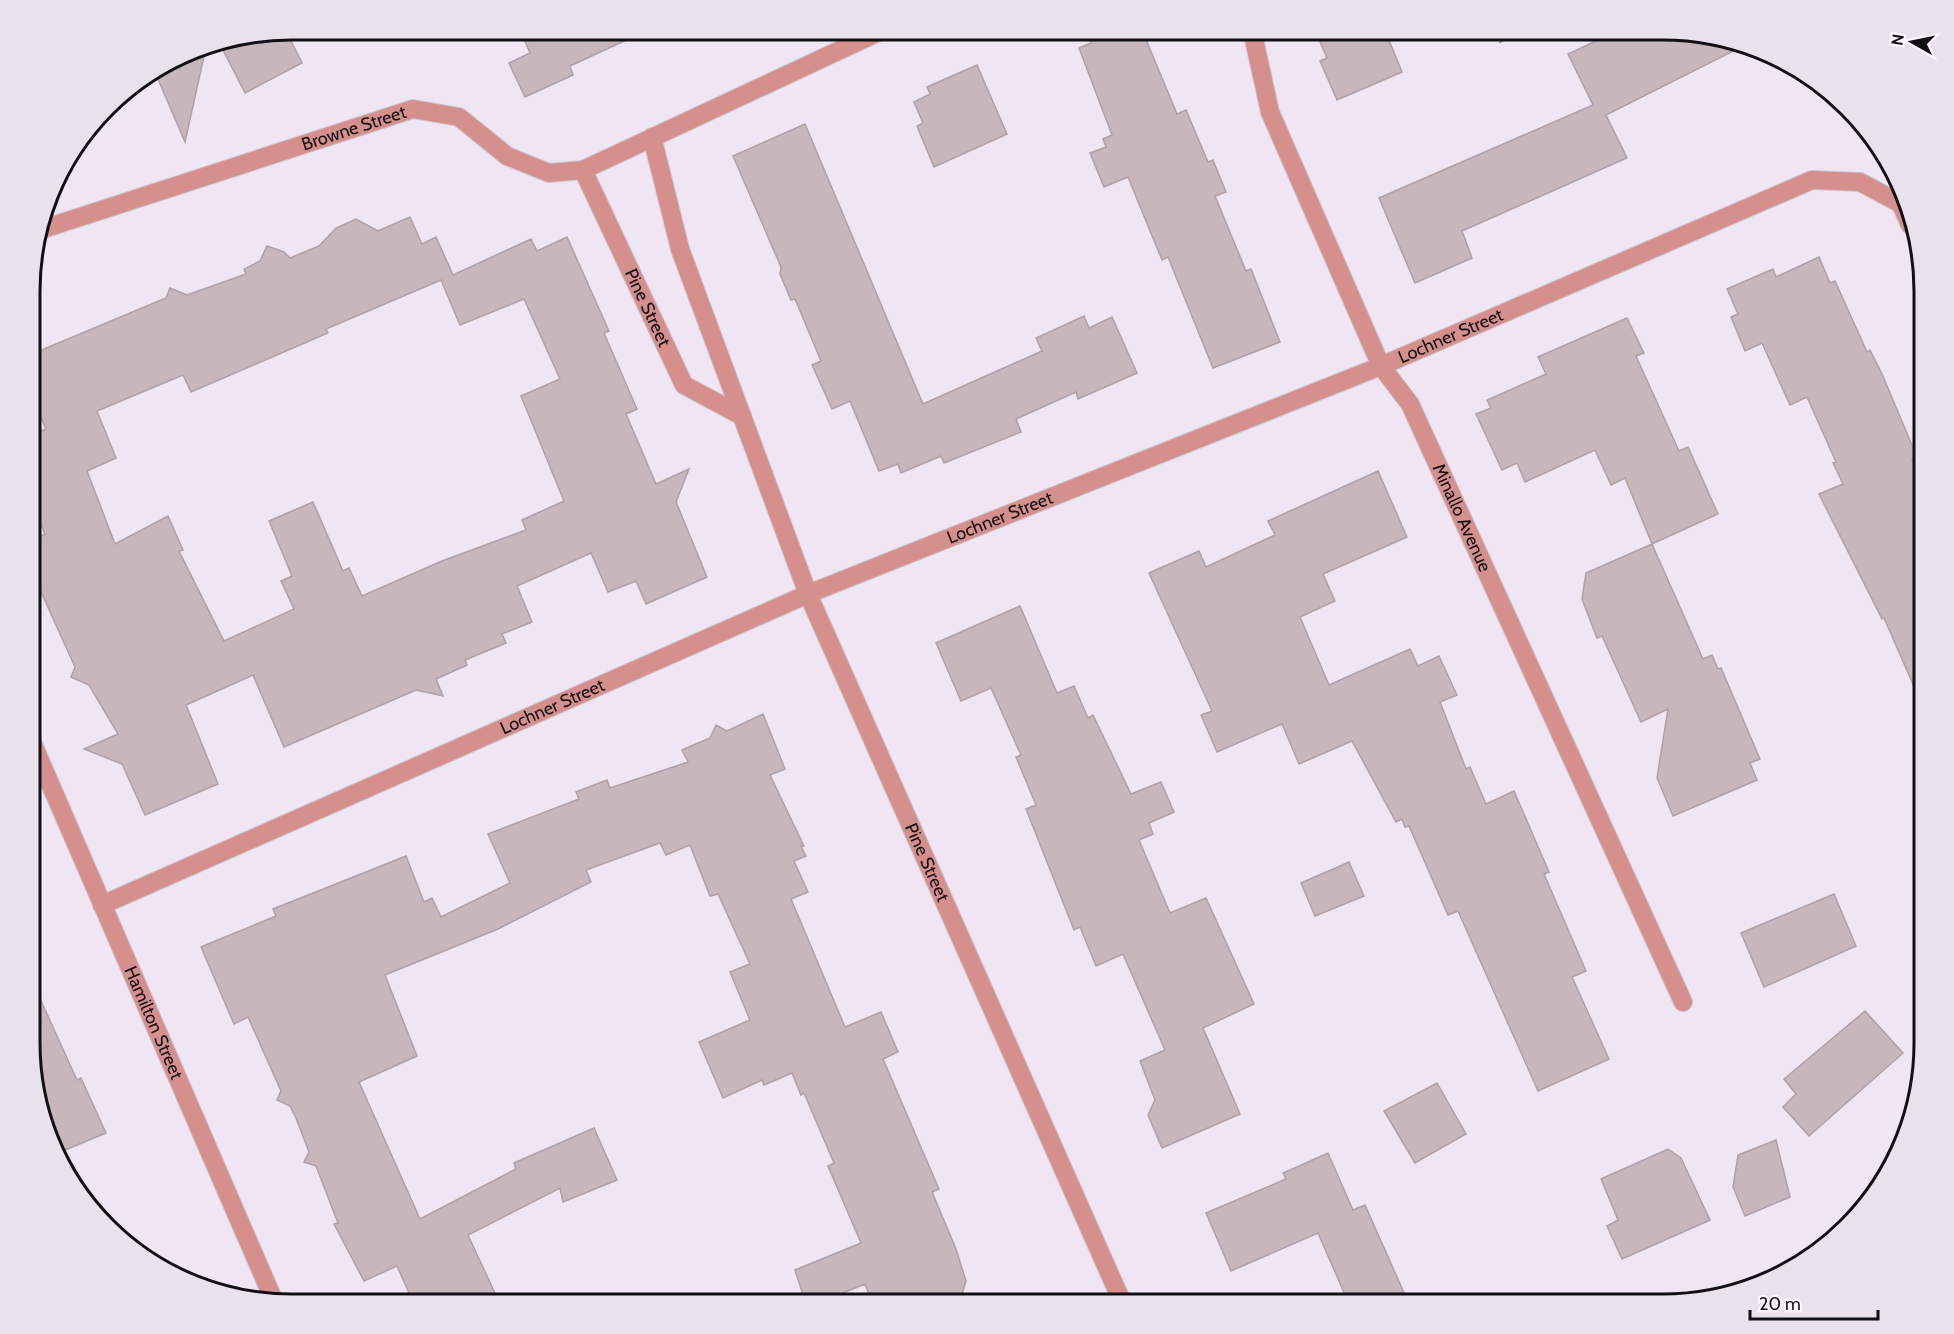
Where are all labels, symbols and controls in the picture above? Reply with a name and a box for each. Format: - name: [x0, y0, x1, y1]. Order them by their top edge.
- north arrow: [1882, 12, 1942, 72]
- text: N: [1887, 33, 1908, 47]
- street label: Browne Street: [299, 101, 409, 155]
- street label: Pine Street: [620, 265, 675, 350]
- street label: Lochner Street: [1395, 304, 1506, 368]
- street label: Minallo Avenue: [1428, 460, 1496, 575]
- street label: Lochner Street: [944, 487, 1056, 549]
- street label: Lochner Street: [497, 674, 608, 739]
- street label: Pine Street: [900, 820, 954, 905]
- street label: Hamilton Street: [119, 963, 188, 1083]
- scale bar: [1750, 1283, 1878, 1321]
- text: 20 m: [1759, 1293, 1801, 1315]

